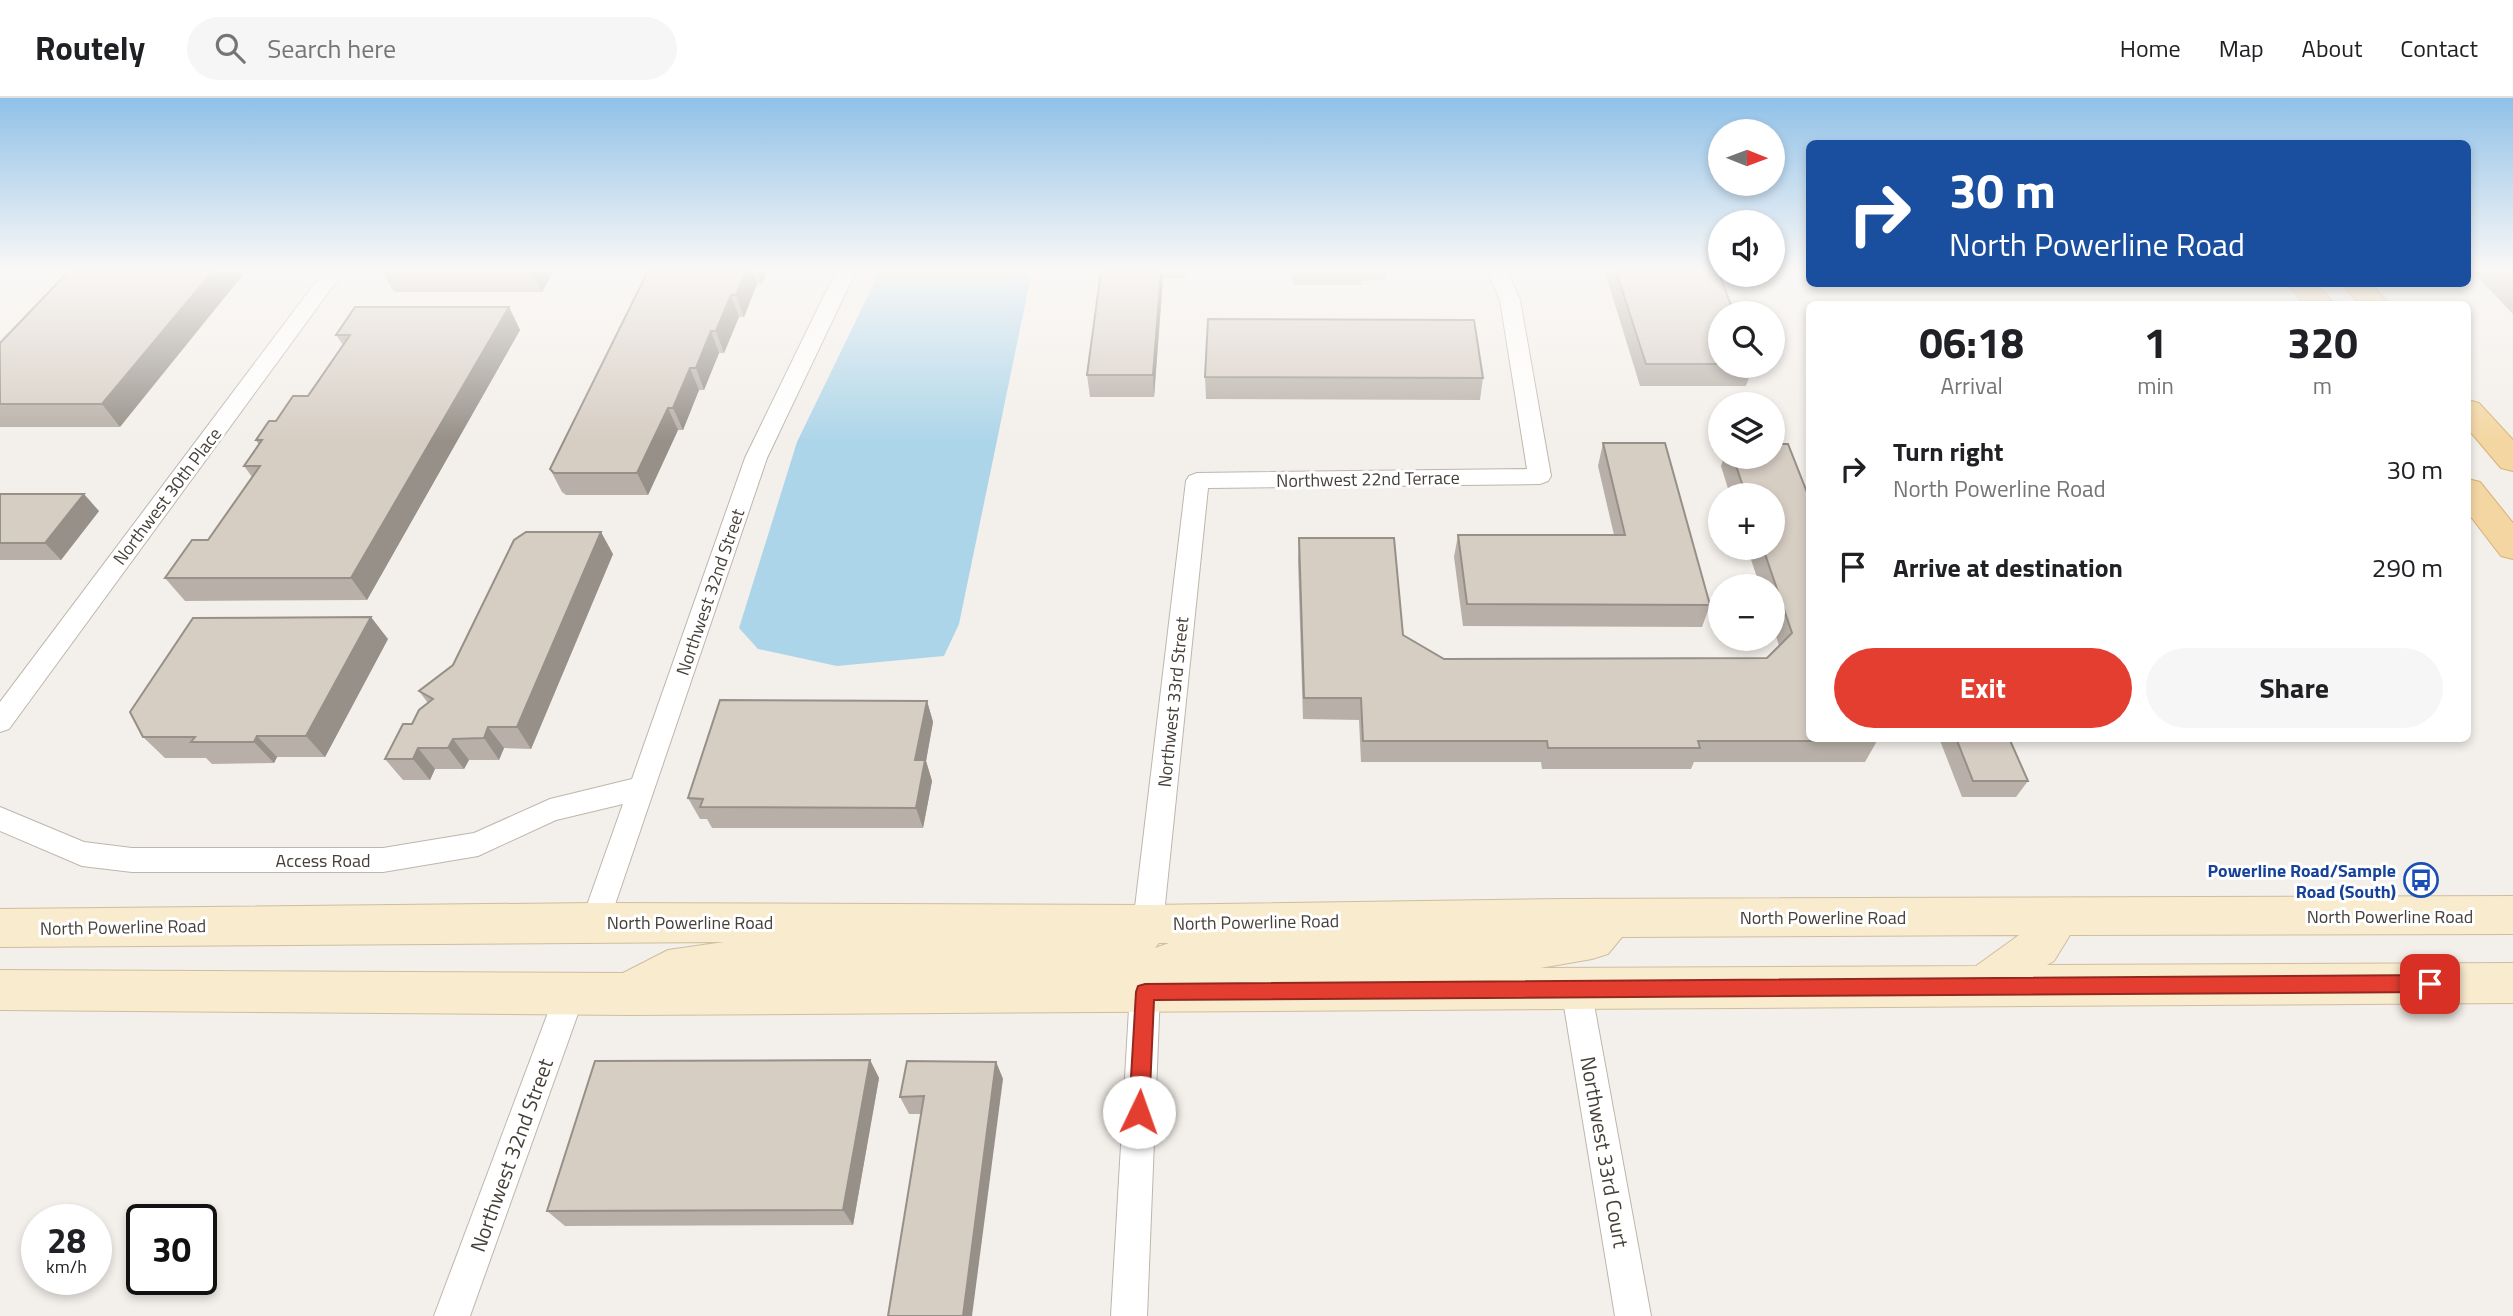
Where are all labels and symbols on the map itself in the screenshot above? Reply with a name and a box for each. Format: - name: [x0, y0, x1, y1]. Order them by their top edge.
- north arrow: [1708, 119, 1785, 196]
- street label: Northwest 30th Place: [106, 422, 228, 570]
- street label: Northwest 22nd Terrace: [1276, 464, 1460, 494]
- street label: Northwest 32nd Street: [669, 504, 751, 679]
- street label: Northwest 33rd Street: [1151, 615, 1195, 788]
- street label: Access Road: [276, 847, 370, 874]
- place label: Powerline Road/Sample Road (South): [2207, 857, 2396, 905]
- bus stop icon: Powerline Road/Sample Road (South): [2402, 861, 2440, 899]
- street label: North Powerline Road: [2307, 903, 2473, 930]
- street label: North Powerline Road: [1740, 904, 1906, 931]
- street label: North Powerline Road: [1173, 907, 1339, 937]
- street label: North Powerline Road: [607, 909, 773, 936]
- street label: North Powerline Road: [40, 912, 206, 942]
- pin: [2400, 954, 2460, 1014]
- street label: Northwest 32nd Street: [461, 1053, 561, 1256]
- street label: Northwest 33rd Court: [1572, 1054, 1638, 1251]
- position arrow: [1102, 1075, 1176, 1149]
- speed limit sign: 30: [126, 1204, 217, 1295]

